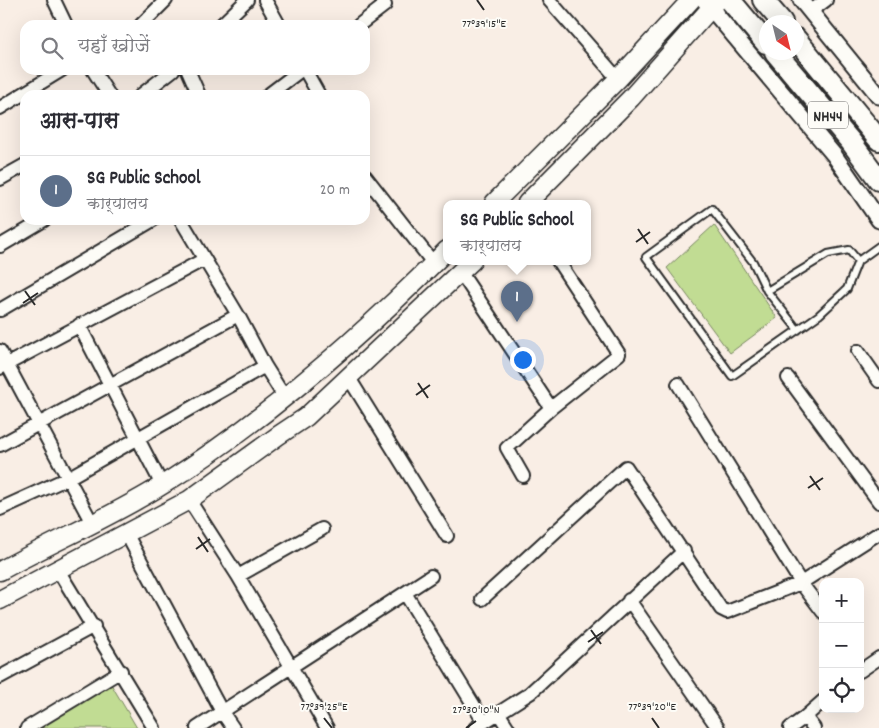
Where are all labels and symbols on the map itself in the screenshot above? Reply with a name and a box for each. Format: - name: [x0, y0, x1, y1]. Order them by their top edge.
- north arrow: [759, 15, 804, 60]
- text: 77°39'15"E: [462, 16, 507, 33]
- road number: NH44: [808, 102, 848, 128]
- pin: 1: [501, 281, 533, 322]
- your location: [510, 347, 536, 373]
- text: 77°39'25"E: [301, 699, 348, 716]
- text: 77°39'20"E: [628, 699, 676, 716]
- text: 27°30'10"N: [452, 702, 500, 719]

